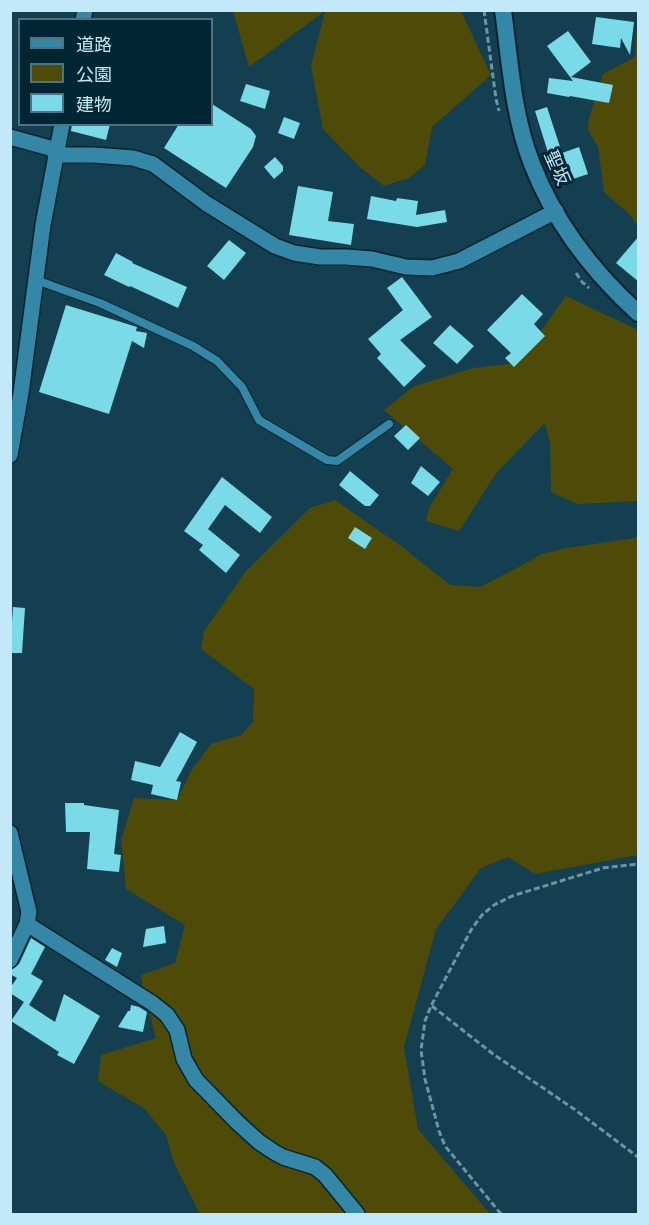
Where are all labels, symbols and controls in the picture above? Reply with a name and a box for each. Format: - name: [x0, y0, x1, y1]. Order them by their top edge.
- legend: [18, 18, 213, 126]
- text: 道路: [76, 33, 112, 55]
- text: 公園: [76, 63, 112, 85]
- text: 建物: [76, 93, 112, 115]
- street label: 聖坂: [540, 147, 574, 189]

